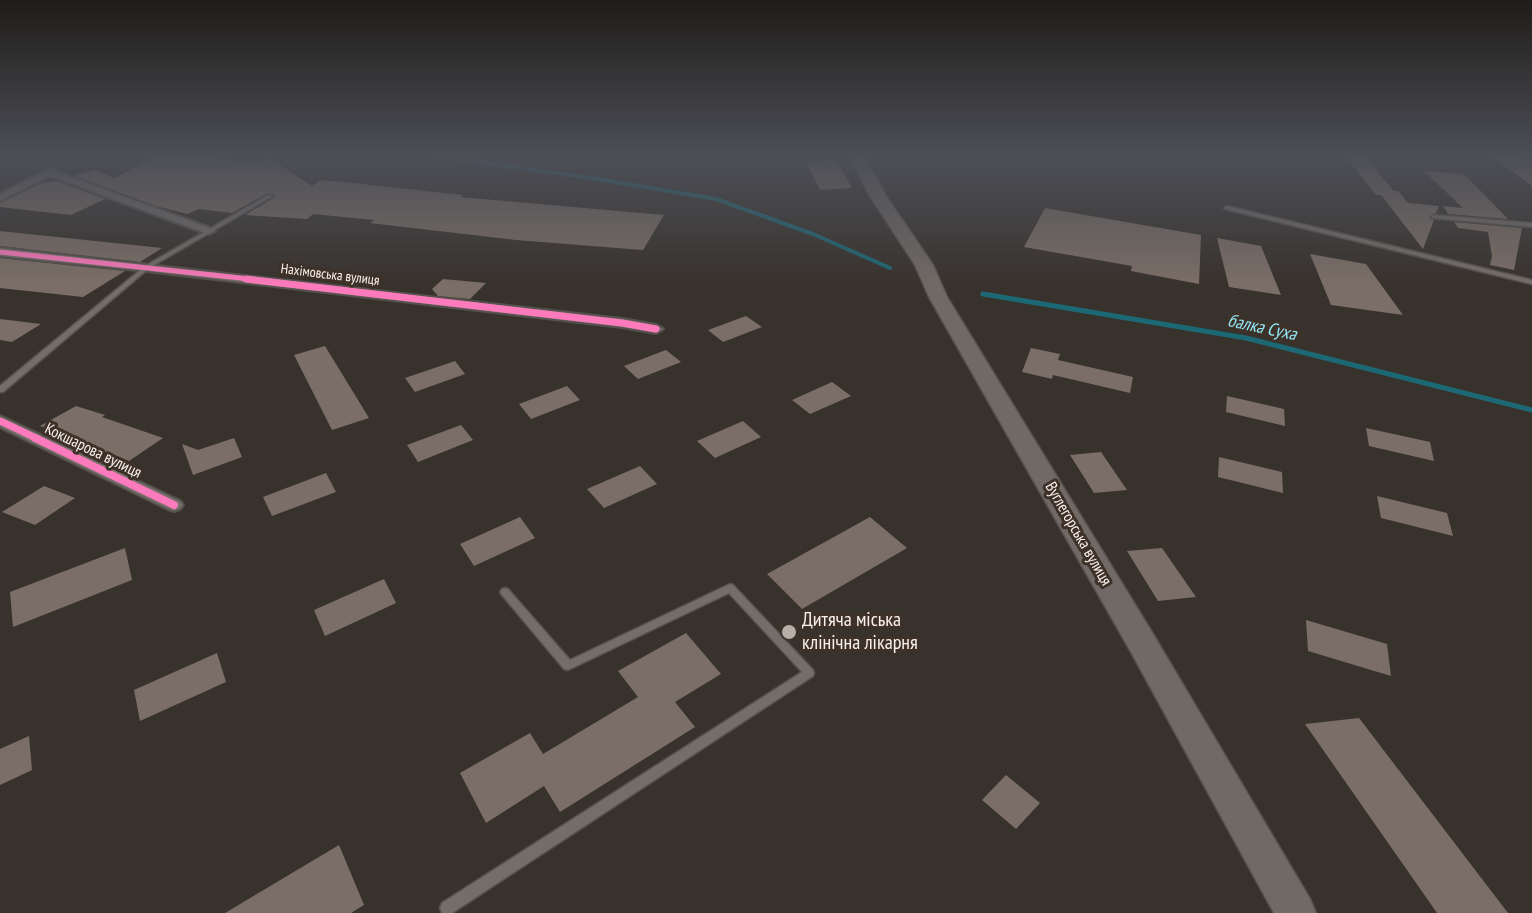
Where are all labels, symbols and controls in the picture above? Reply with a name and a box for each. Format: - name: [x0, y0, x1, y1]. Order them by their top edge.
- street label: Нахімовська вулиця: [280, 261, 380, 289]
- water label: балка Суха: [1226, 310, 1298, 346]
- street label: Кокшарова вулиця: [41, 419, 145, 483]
- street label: Вуглегорська вулиця: [1041, 479, 1115, 589]
- place label: Дитяча міська клінічна лікарня: [802, 608, 918, 655]
- marker: Дитяча міська клінічна лікарня: [780, 623, 798, 641]

